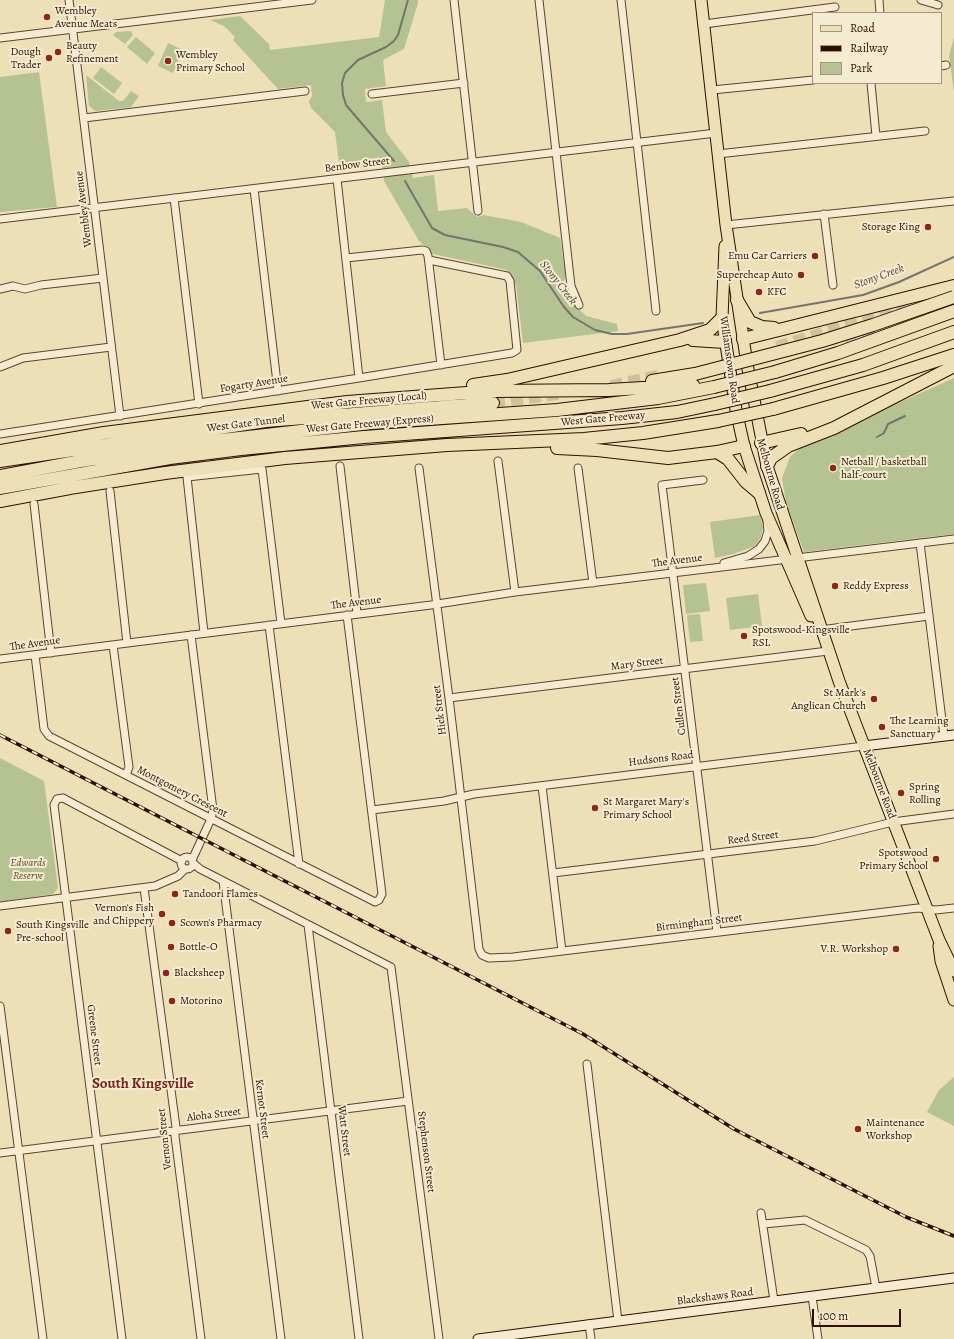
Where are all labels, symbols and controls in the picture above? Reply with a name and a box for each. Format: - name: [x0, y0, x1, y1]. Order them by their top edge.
- place label: Wembley Avenue Meats: [55, 4, 117, 30]
- marker: Wembley Avenue Meats: [42, 12, 52, 22]
- legend: [812, 12, 942, 84]
- text: Road: [850, 20, 875, 36]
- place label: Beauty Refinement: [66, 39, 118, 65]
- text: Railway: [850, 40, 888, 56]
- place label: Dough Trader: [10, 45, 41, 71]
- marker: Beauty Refinement: [53, 47, 63, 57]
- place label: Wembley Primary School: [176, 48, 245, 74]
- marker: Dough Trader: [44, 53, 54, 63]
- marker: Wembley Primary School: [163, 56, 173, 66]
- text: Park: [850, 60, 873, 76]
- street label: Benbow Street: [324, 154, 390, 176]
- street label: Wembley Avenue: [73, 170, 95, 248]
- place label: Storage King: [862, 220, 920, 234]
- marker: Storage King: [923, 222, 933, 232]
- place label: Emu Car Carriers: [728, 249, 807, 263]
- marker: Emu Car Carriers: [810, 251, 820, 261]
- water label: Stony Creek: [536, 258, 580, 308]
- water label: Stony Creek: [852, 261, 906, 293]
- place label: Supercheap Auto: [717, 268, 793, 282]
- marker: Supercheap Auto: [796, 270, 806, 280]
- place label: KFC: [767, 285, 786, 299]
- marker: KFC: [754, 287, 764, 297]
- street label: Williamstown Road: [716, 316, 742, 404]
- street label: Fogarty Avenue: [219, 372, 289, 396]
- street label: West Gate Freeway (Local): [311, 389, 427, 413]
- street label: West Gate Freeway: [560, 409, 646, 429]
- street label: West Gate Freeway (Express): [306, 412, 434, 436]
- street label: West Gate Tunnel: [206, 413, 286, 435]
- street label: Melbourne Road: [753, 437, 787, 511]
- place label: Netball / basketball half-court: [841, 455, 926, 481]
- marker: Netball / basketball half-court: [828, 463, 838, 473]
- street label: The Avenue: [651, 551, 703, 571]
- place label: Reddy Express: [843, 579, 909, 593]
- marker: Reddy Express: [830, 581, 840, 591]
- street label: The Avenue: [330, 593, 382, 613]
- place label: Spotswood-Kingsville RSL: [752, 623, 850, 649]
- marker: Spotswood-Kingsville RSL: [739, 631, 749, 641]
- street label: The Avenue: [9, 634, 61, 654]
- street label: Mary Street: [610, 654, 664, 674]
- street label: Cullen Street: [669, 676, 689, 736]
- street label: Hick Street: [430, 684, 450, 736]
- place label: St Mark's Anglican Church: [791, 686, 866, 712]
- marker: St Mark's Anglican Church: [869, 694, 879, 704]
- place label: The Learning Sanctuary: [890, 714, 949, 740]
- marker: The Learning Sanctuary: [877, 722, 887, 732]
- street label: Melbourne Road: [860, 747, 898, 821]
- street label: Hudsons Road: [628, 748, 694, 770]
- street label: Montgomery Crescent: [134, 763, 230, 821]
- place label: Spring Rolling: [909, 780, 941, 806]
- marker: Spring Rolling: [896, 788, 906, 798]
- place label: St Margaret Mary's Primary School: [603, 795, 689, 821]
- marker: St Margaret Mary's Primary School: [590, 803, 600, 813]
- street label: Reed Street: [727, 828, 779, 848]
- place label: Spotswood Primary School: [859, 846, 928, 872]
- marker: Spotswood Primary School: [931, 854, 941, 864]
- park label: Edwards Reserve: [10, 856, 46, 882]
- place label: Tandoori Flames: [183, 887, 258, 901]
- marker: Tandoori Flames: [170, 889, 180, 899]
- place label: Vernon's Fish and Chippery: [93, 901, 154, 927]
- marker: Vernon's Fish and Chippery: [157, 909, 167, 919]
- street label: Birmingham Street: [655, 911, 743, 935]
- place label: Scown's Pharmacy: [180, 916, 262, 930]
- place label: South Kingsville Pre-school: [16, 918, 89, 944]
- marker: Scown's Pharmacy: [167, 918, 177, 928]
- marker: South Kingsville Pre-school: [3, 926, 13, 936]
- place label: Bottle-O: [179, 940, 218, 954]
- marker: Bottle-O: [166, 942, 176, 952]
- place label: V.R. Workshop: [821, 942, 888, 956]
- marker: V.R. Workshop: [891, 944, 901, 954]
- place label: Blacksheep: [174, 966, 224, 980]
- marker: Blacksheep: [161, 968, 171, 978]
- place label: Motorino: [180, 994, 223, 1008]
- marker: Motorino: [167, 996, 177, 1006]
- street label: Greene Street: [84, 1004, 104, 1066]
- district label: South Kingsville: [92, 1075, 194, 1093]
- street label: Kernot Street: [252, 1078, 272, 1140]
- street label: Aloha Street: [186, 1105, 242, 1125]
- street label: Watt Street: [334, 1105, 354, 1157]
- street label: Vernon Street: [155, 1108, 175, 1170]
- street label: Stephenson Street: [414, 1110, 438, 1194]
- place label: Maintenance Workshop: [866, 1116, 925, 1142]
- marker: Maintenance Workshop: [853, 1124, 863, 1134]
- street label: Blackshaws Road: [676, 1286, 754, 1308]
- scale bar: [814, 1301, 903, 1327]
- text: 100 m: [819, 1308, 848, 1324]

